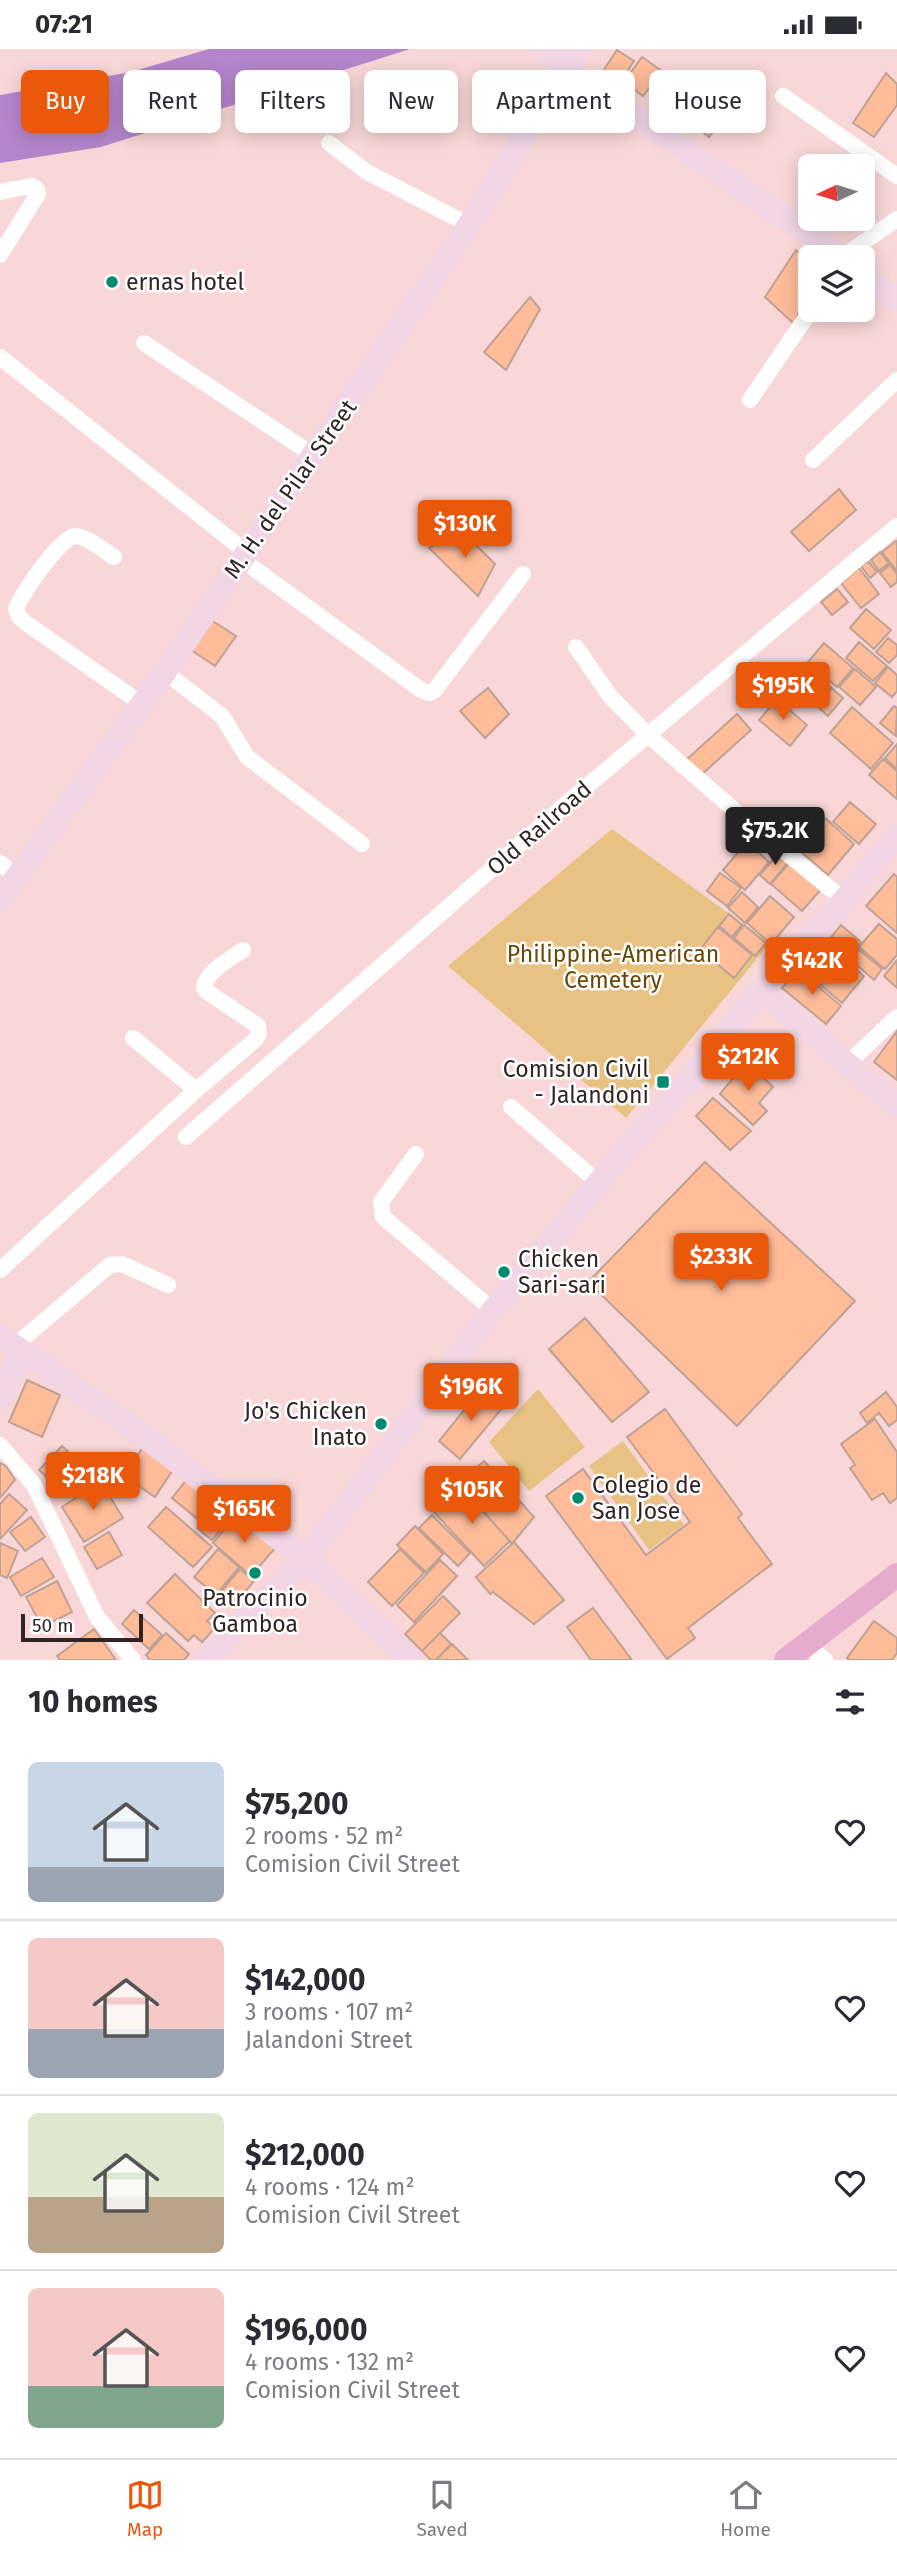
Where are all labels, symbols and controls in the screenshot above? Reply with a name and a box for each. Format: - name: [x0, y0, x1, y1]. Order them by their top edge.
- text: 07:21: [35, 9, 93, 40]
- chip: Buy: [21, 70, 109, 133]
- chip: Rent: [123, 70, 221, 133]
- chip: Filters: [235, 70, 350, 133]
- chip: New: [364, 70, 458, 133]
- chip: Apartment: [472, 70, 635, 133]
- chip: House: [649, 70, 766, 133]
- north arrow: [798, 154, 875, 231]
- map controls: [798, 154, 875, 322]
- button: layers: [798, 245, 875, 322]
- place label: ernas hotel: [126, 268, 244, 296]
- marker: ernas hotel: [104, 274, 120, 290]
- street label: M. H. del Pilar Street: [218, 393, 363, 584]
- pin: $130K: [416, 501, 514, 560]
- text: $130K: [434, 509, 496, 537]
- pin: $195K: [734, 663, 832, 722]
- text: $195K: [752, 671, 814, 699]
- street label: Old Railroad: [481, 775, 597, 881]
- pin: $75.2K: [718, 807, 832, 867]
- text: $75.2K: [742, 816, 808, 844]
- pin: $142K: [763, 937, 861, 997]
- park label: Philippine-American Cemetery: [507, 940, 719, 994]
- text: $142K: [781, 946, 843, 974]
- pin: $212K: [699, 1033, 797, 1093]
- text: $212K: [718, 1042, 778, 1070]
- place label: Comision Civil - Jalandoni: [503, 1055, 649, 1109]
- marker: Comision Civil - Jalandoni: [655, 1074, 671, 1090]
- pin: $233K: [672, 1233, 770, 1293]
- text: $233K: [690, 1242, 752, 1270]
- place label: Chicken Sari-sari: [518, 1245, 606, 1299]
- marker: Chicken Sari-sari: [496, 1264, 512, 1280]
- pin: $196K: [422, 1363, 520, 1423]
- text: $196K: [440, 1372, 502, 1400]
- place label: Jo's Chicken Inato: [244, 1397, 367, 1451]
- marker: Jo's Chicken Inato: [373, 1416, 389, 1432]
- pin: $218K: [44, 1453, 142, 1512]
- text: $218K: [62, 1461, 124, 1489]
- pin: $105K: [423, 1467, 521, 1526]
- place label: Colegio de San Jose: [592, 1471, 701, 1525]
- text: $105K: [441, 1475, 503, 1503]
- pin: $165K: [195, 1485, 293, 1545]
- marker: Colegio de San Jose: [570, 1490, 586, 1506]
- text: $165K: [213, 1494, 275, 1522]
- marker: Patrocinio Gamboa: [247, 1565, 263, 1581]
- place label: Patrocinio Gamboa: [202, 1584, 308, 1638]
- scale bar: [21, 1611, 144, 1643]
- text: 50 m: [32, 1614, 73, 1637]
- icon: filters: [831, 1683, 869, 1721]
- text: 10 homes: [28, 1684, 158, 1720]
- text: $75,200: [245, 1786, 348, 1822]
- icon: home: [84, 1790, 168, 1874]
- icon: heart: [831, 1813, 869, 1851]
- text: 2 rooms · 52 m²: [245, 1822, 403, 1850]
- text: Comision Civil Street: [245, 1850, 460, 1878]
- text: $142,000: [245, 1962, 366, 1998]
- icon: home: [84, 1966, 168, 2050]
- icon: heart: [831, 1989, 869, 2027]
- text: 3 rooms · 107 m²: [245, 1998, 413, 2026]
- text: Jalandoni Street: [245, 2026, 413, 2054]
- text: $212,000: [245, 2137, 365, 2173]
- icon: home: [84, 2141, 168, 2225]
- icon: heart: [831, 2164, 869, 2202]
- text: 4 rooms · 124 m²: [245, 2173, 414, 2201]
- text: Comision Civil Street: [245, 2201, 460, 2229]
- text: $196,000: [245, 2312, 367, 2348]
- icon: home: [84, 2316, 168, 2400]
- icon: heart: [831, 2339, 869, 2377]
- text: 4 rooms · 132 m²: [245, 2348, 414, 2376]
- text: Comision Civil Street: [245, 2376, 460, 2404]
- tab: Map: [126, 2476, 164, 2541]
- tab: Saved: [416, 2476, 468, 2541]
- tab: Home: [720, 2476, 771, 2541]

